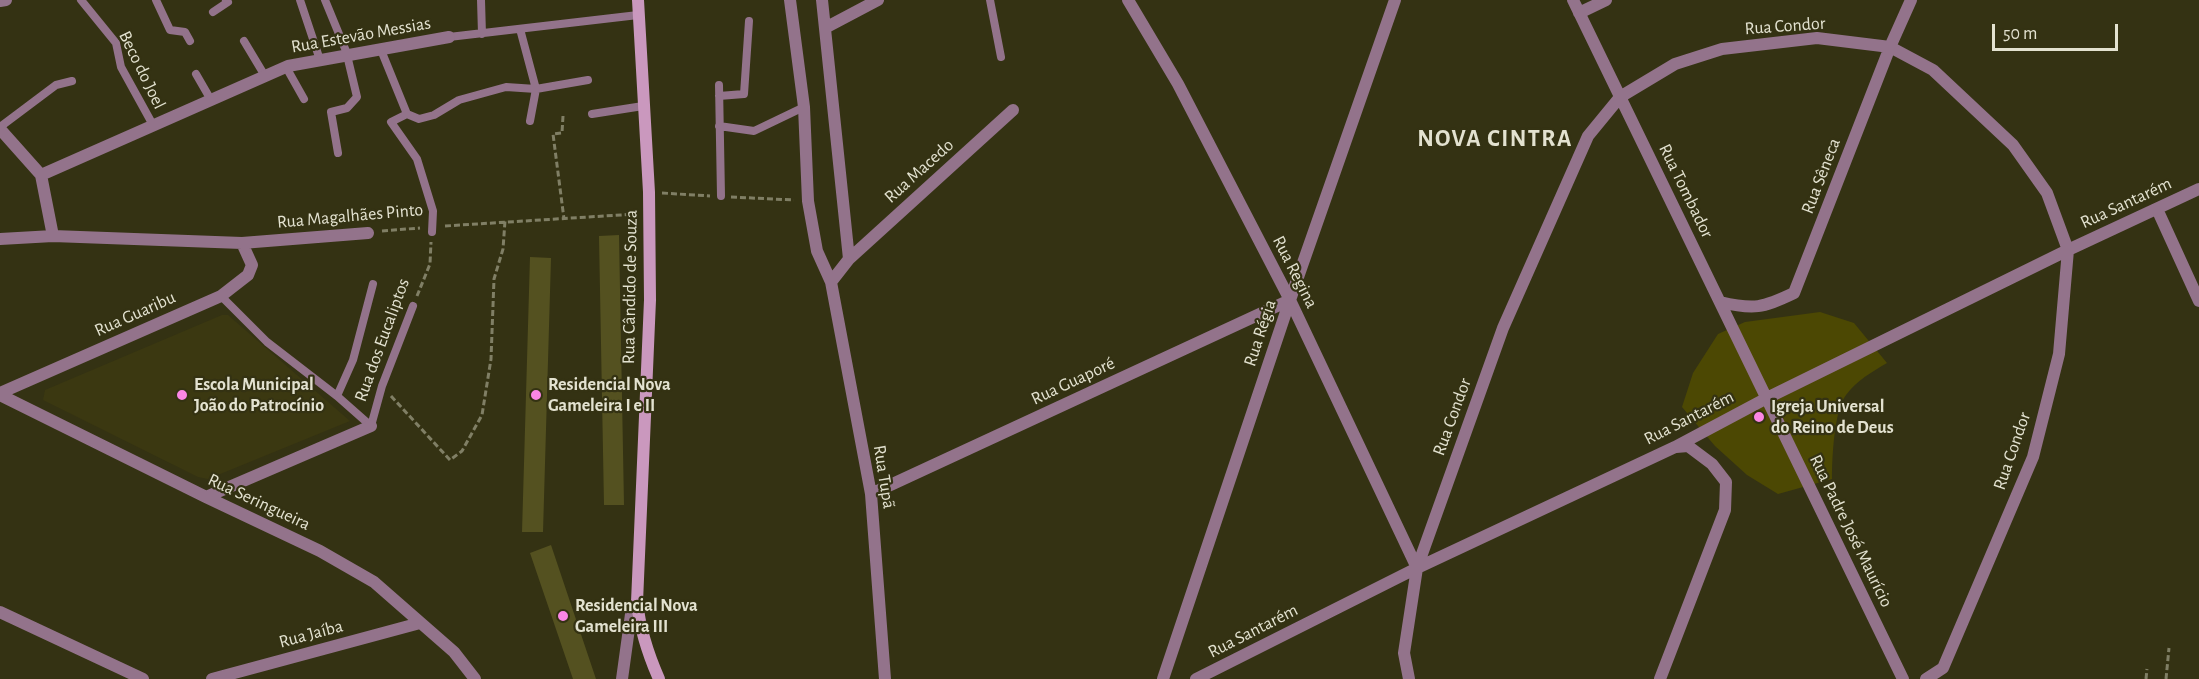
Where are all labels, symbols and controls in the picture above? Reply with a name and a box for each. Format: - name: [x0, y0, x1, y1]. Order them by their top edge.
- street label: Rua Estevão Messias: [289, 12, 433, 58]
- street label: Rua Condor: [1744, 12, 1826, 40]
- scale bar: [1995, 12, 2121, 50]
- text: 50 m: [2003, 25, 2037, 43]
- street label: Beco do Joel: [114, 27, 170, 113]
- district label: NOVA CINTRA: [1417, 125, 1573, 153]
- street label: Rua Macedo: [880, 134, 958, 208]
- street label: Rua Sêneca: [1797, 135, 1845, 217]
- street label: Rua Tombador: [1654, 140, 1718, 242]
- street label: Rua Santarém: [2077, 172, 2175, 234]
- street label: Rua Magalhães Pinto: [276, 199, 424, 233]
- street label: Rua Cândido de Souza: [618, 210, 642, 364]
- street label: Rua Regina: [1268, 232, 1322, 312]
- street label: Rua dos Eucaliptos: [350, 276, 414, 404]
- street label: Rua Guaribu: [91, 287, 179, 341]
- street label: Rua Régia: [1239, 297, 1281, 369]
- street label: Rua Guaporé: [1028, 352, 1118, 410]
- place label: Escola Municipal João do Patrocínio: [194, 374, 324, 416]
- place label: Residencial Nova Gameleira I e II: [548, 374, 671, 416]
- street label: Rua Condor: [1428, 375, 1476, 459]
- street label: Rua Santarém: [1640, 386, 1738, 450]
- marker: Escola Municipal João do Patrocínio: [175, 388, 189, 402]
- marker: Residencial Nova Gameleira I e II: [529, 388, 543, 402]
- place label: Igreja Universal do Reino de Deus: [1771, 396, 1894, 438]
- street label: Rua Condor: [1989, 409, 2035, 493]
- marker: Igreja Universal do Reino de Deus: [1752, 410, 1766, 424]
- street label: Rua Tupã: [868, 444, 900, 510]
- street label: Rua Padre José Maurício: [1805, 451, 1897, 611]
- street label: Rua Seringueira: [204, 469, 314, 535]
- place label: Residencial Nova Gameleira III: [575, 595, 698, 638]
- street label: Rua Santarém: [1204, 599, 1302, 663]
- marker: Residencial Nova Gameleira III: [556, 609, 570, 623]
- street label: Rua Jaíba: [277, 615, 345, 653]

